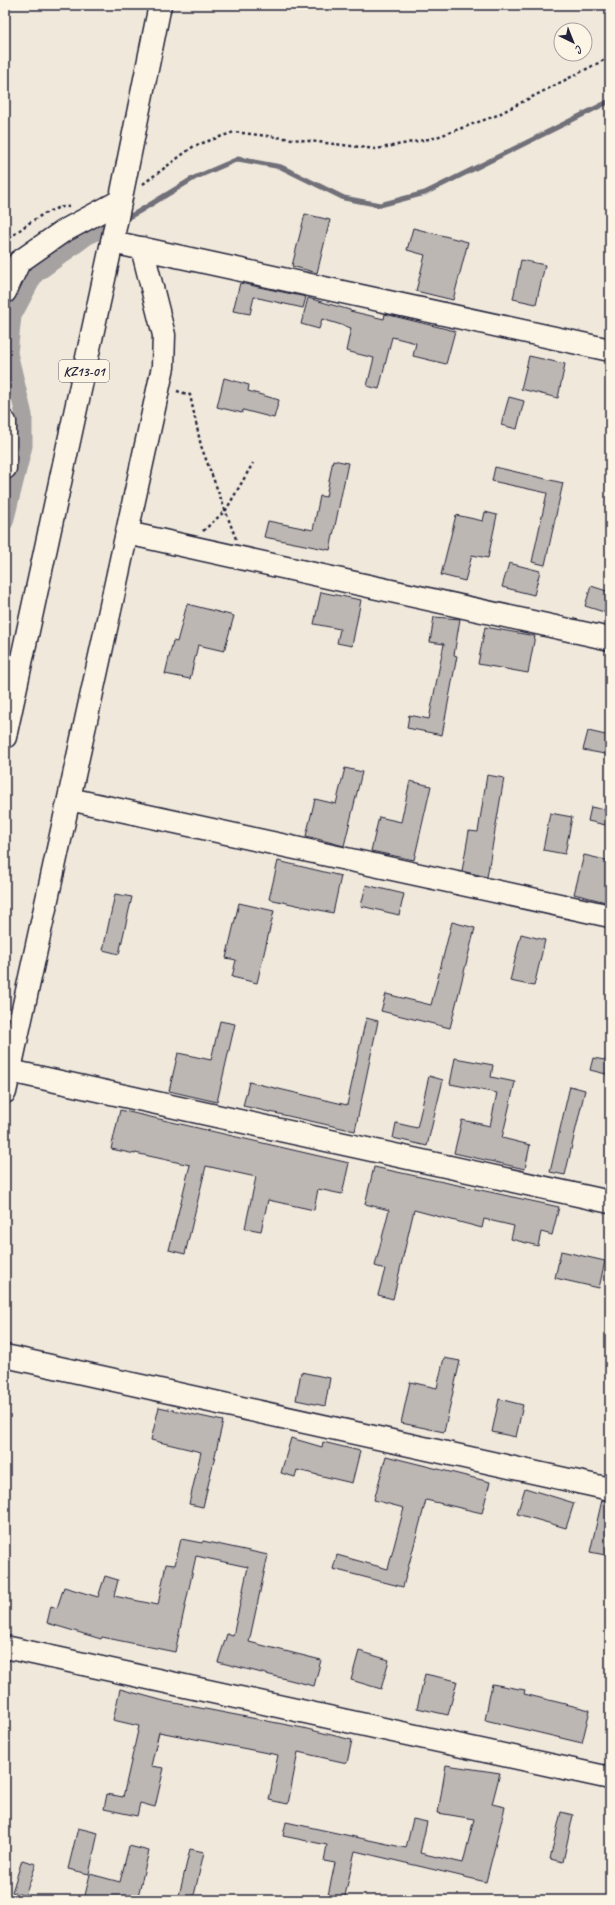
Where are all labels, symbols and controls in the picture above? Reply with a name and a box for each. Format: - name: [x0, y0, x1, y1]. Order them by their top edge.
- north arrow: [553, 22, 593, 62]
- text: С: [572, 42, 587, 57]
- road number: KZ13-01: [59, 360, 109, 382]

